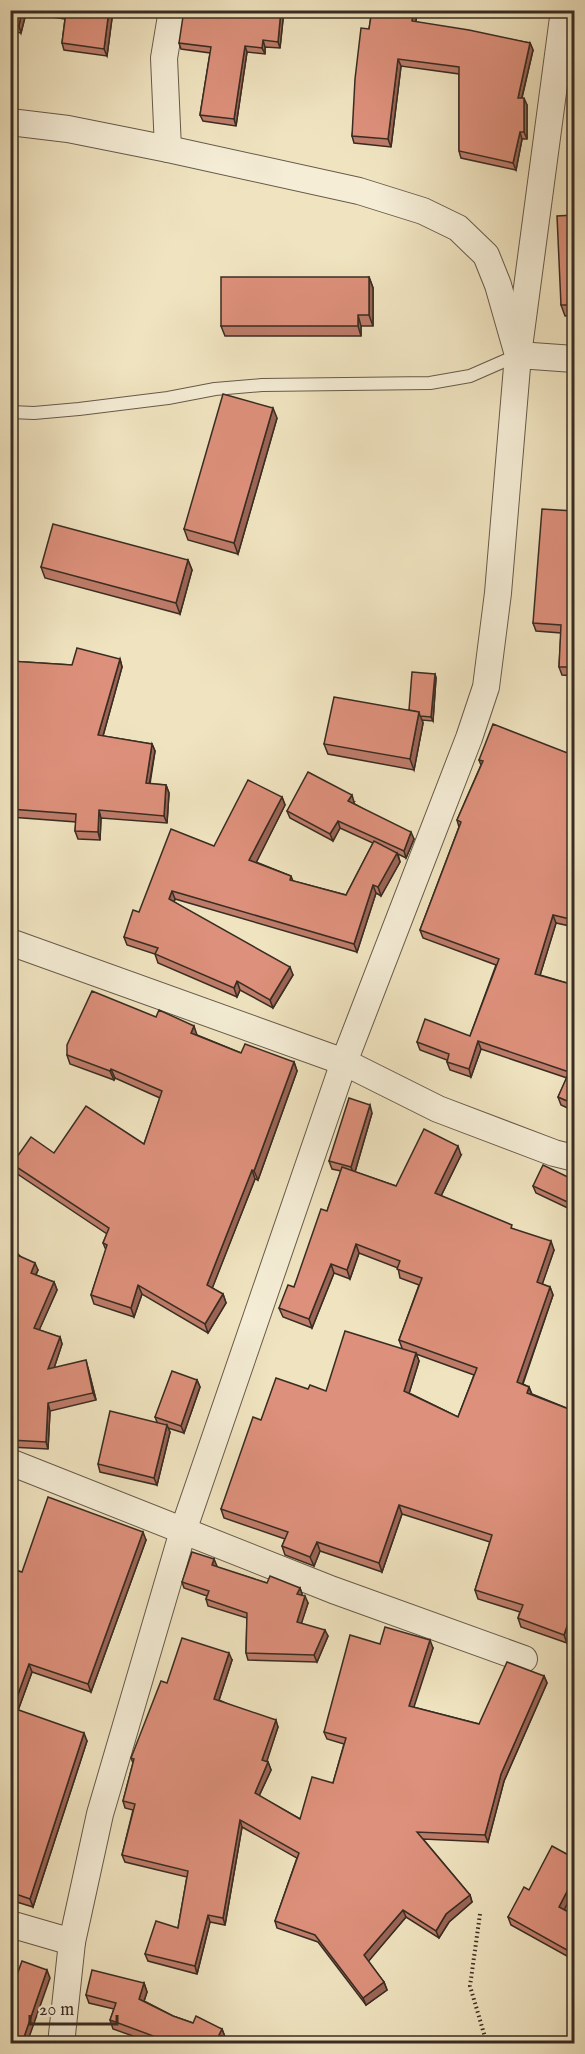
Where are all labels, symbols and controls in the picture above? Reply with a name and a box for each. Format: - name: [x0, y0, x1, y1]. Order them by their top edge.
- scale bar: [30, 1988, 117, 2026]
- text: 20 m: [39, 1999, 74, 2022]

